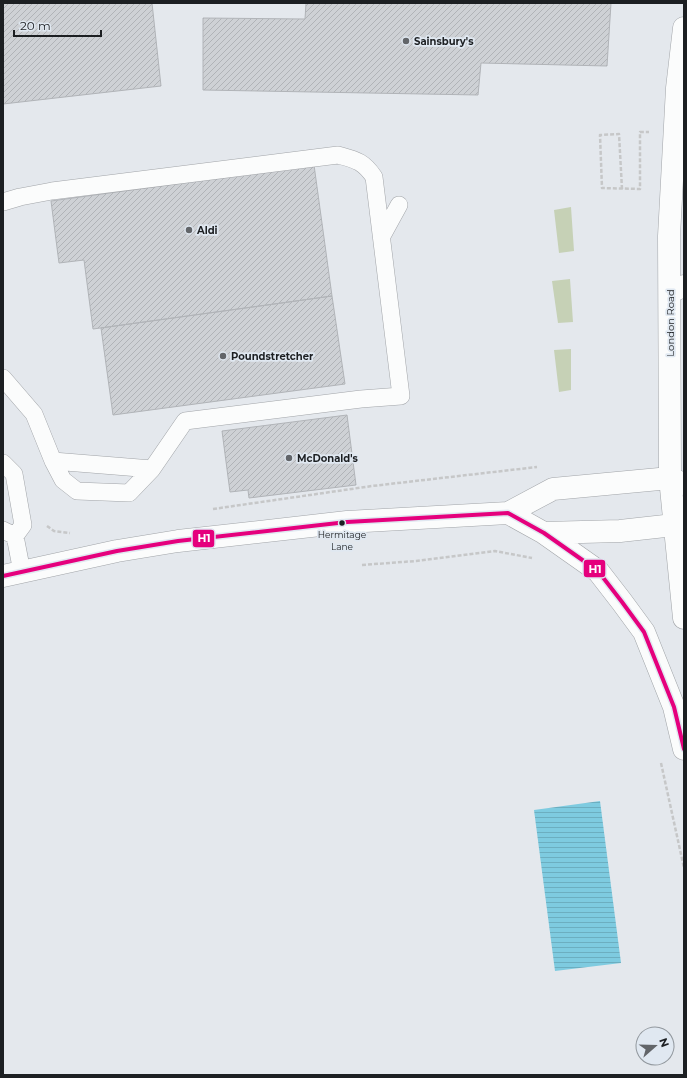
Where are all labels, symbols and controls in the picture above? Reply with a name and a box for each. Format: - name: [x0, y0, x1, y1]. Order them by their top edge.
- scale bar: [14, 12, 101, 38]
- text: 20 m: [20, 18, 51, 33]
- place label: Sainsbury's: [414, 35, 474, 48]
- marker: Sainsbury's: [401, 36, 411, 46]
- place label: Aldi: [196, 224, 218, 237]
- marker: Aldi: [184, 225, 194, 235]
- street label: London Road: [664, 289, 677, 357]
- place label: Poundstretcher: [231, 350, 314, 363]
- marker: Poundstretcher: [218, 351, 228, 361]
- place label: McDonald's: [297, 452, 359, 465]
- marker: McDonald's: [284, 453, 294, 463]
- marker: Hermitage Lane: [337, 518, 347, 528]
- line badge: H1: [192, 529, 215, 548]
- place label: Hermitage Lane: [318, 529, 367, 552]
- text: H1: [197, 531, 211, 545]
- line badge: H1: [583, 559, 606, 578]
- text: H1: [588, 562, 602, 576]
- north arrow: [635, 1026, 675, 1066]
- text: N: [656, 1036, 672, 1049]

